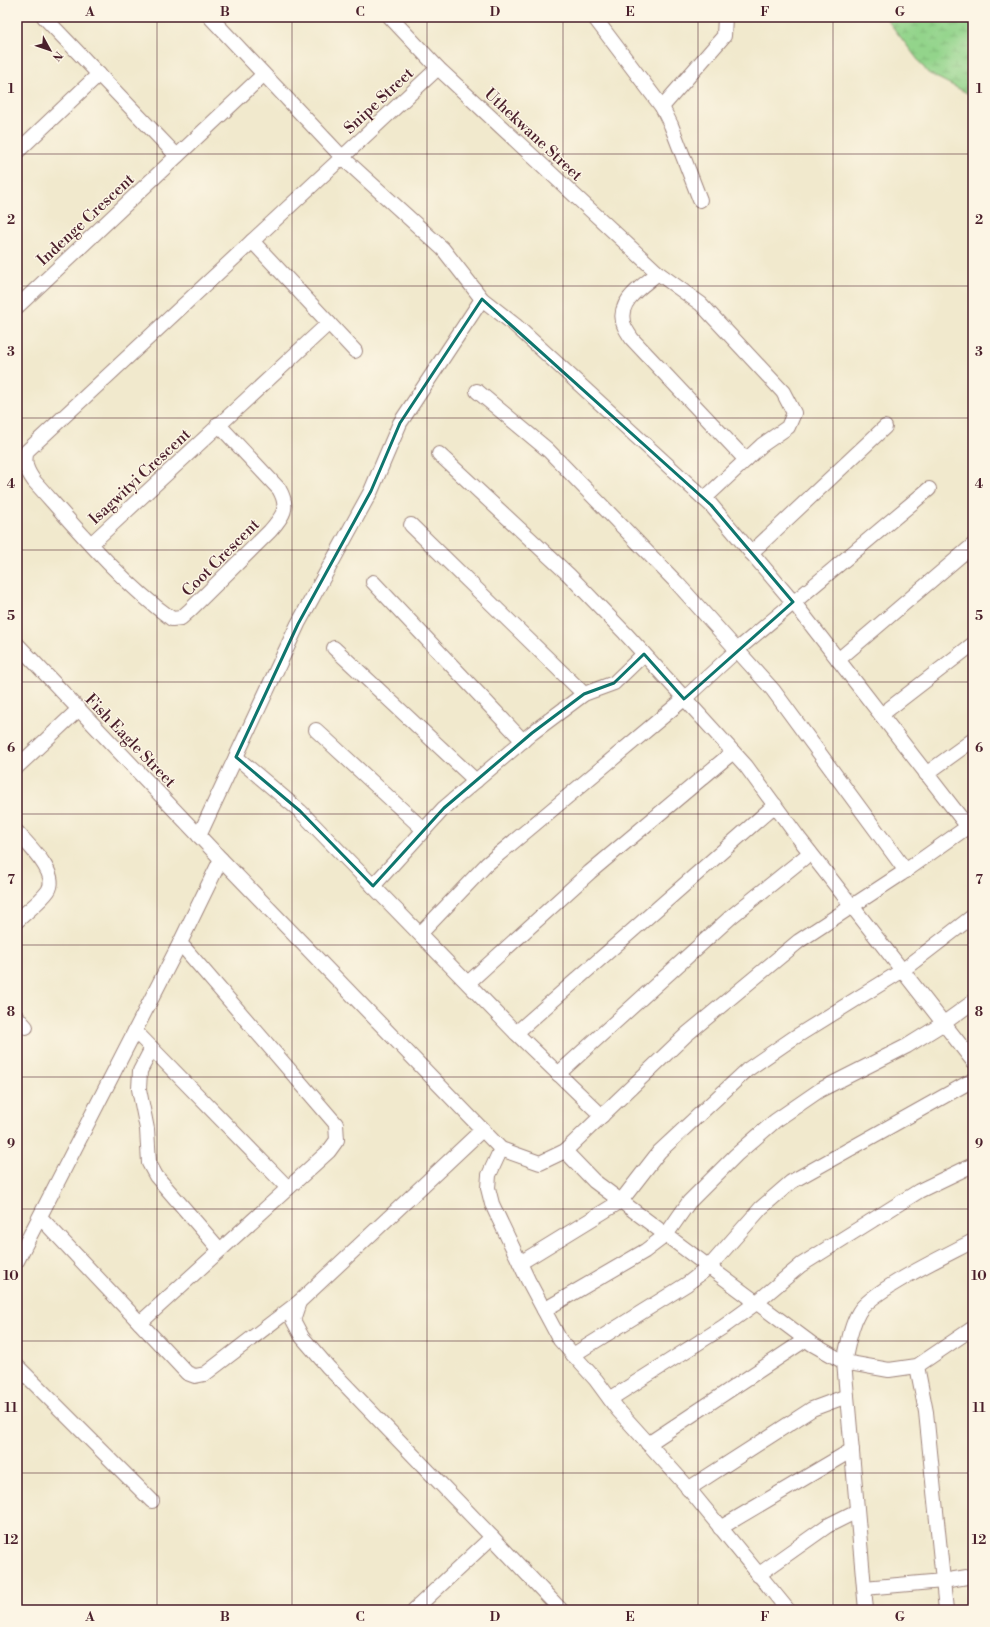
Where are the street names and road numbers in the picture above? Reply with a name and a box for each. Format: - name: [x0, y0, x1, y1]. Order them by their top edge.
- street label: Snipe Street: [340, 63, 418, 138]
- street label: Uthekwane Street: [480, 84, 587, 186]
- street label: Indenge Crescent: [33, 169, 139, 270]
- street label: Isagwityi Crescent: [85, 424, 195, 529]
- street label: Coot Crescent: [178, 514, 264, 601]
- street label: Fish Eagle Street: [81, 690, 180, 792]

